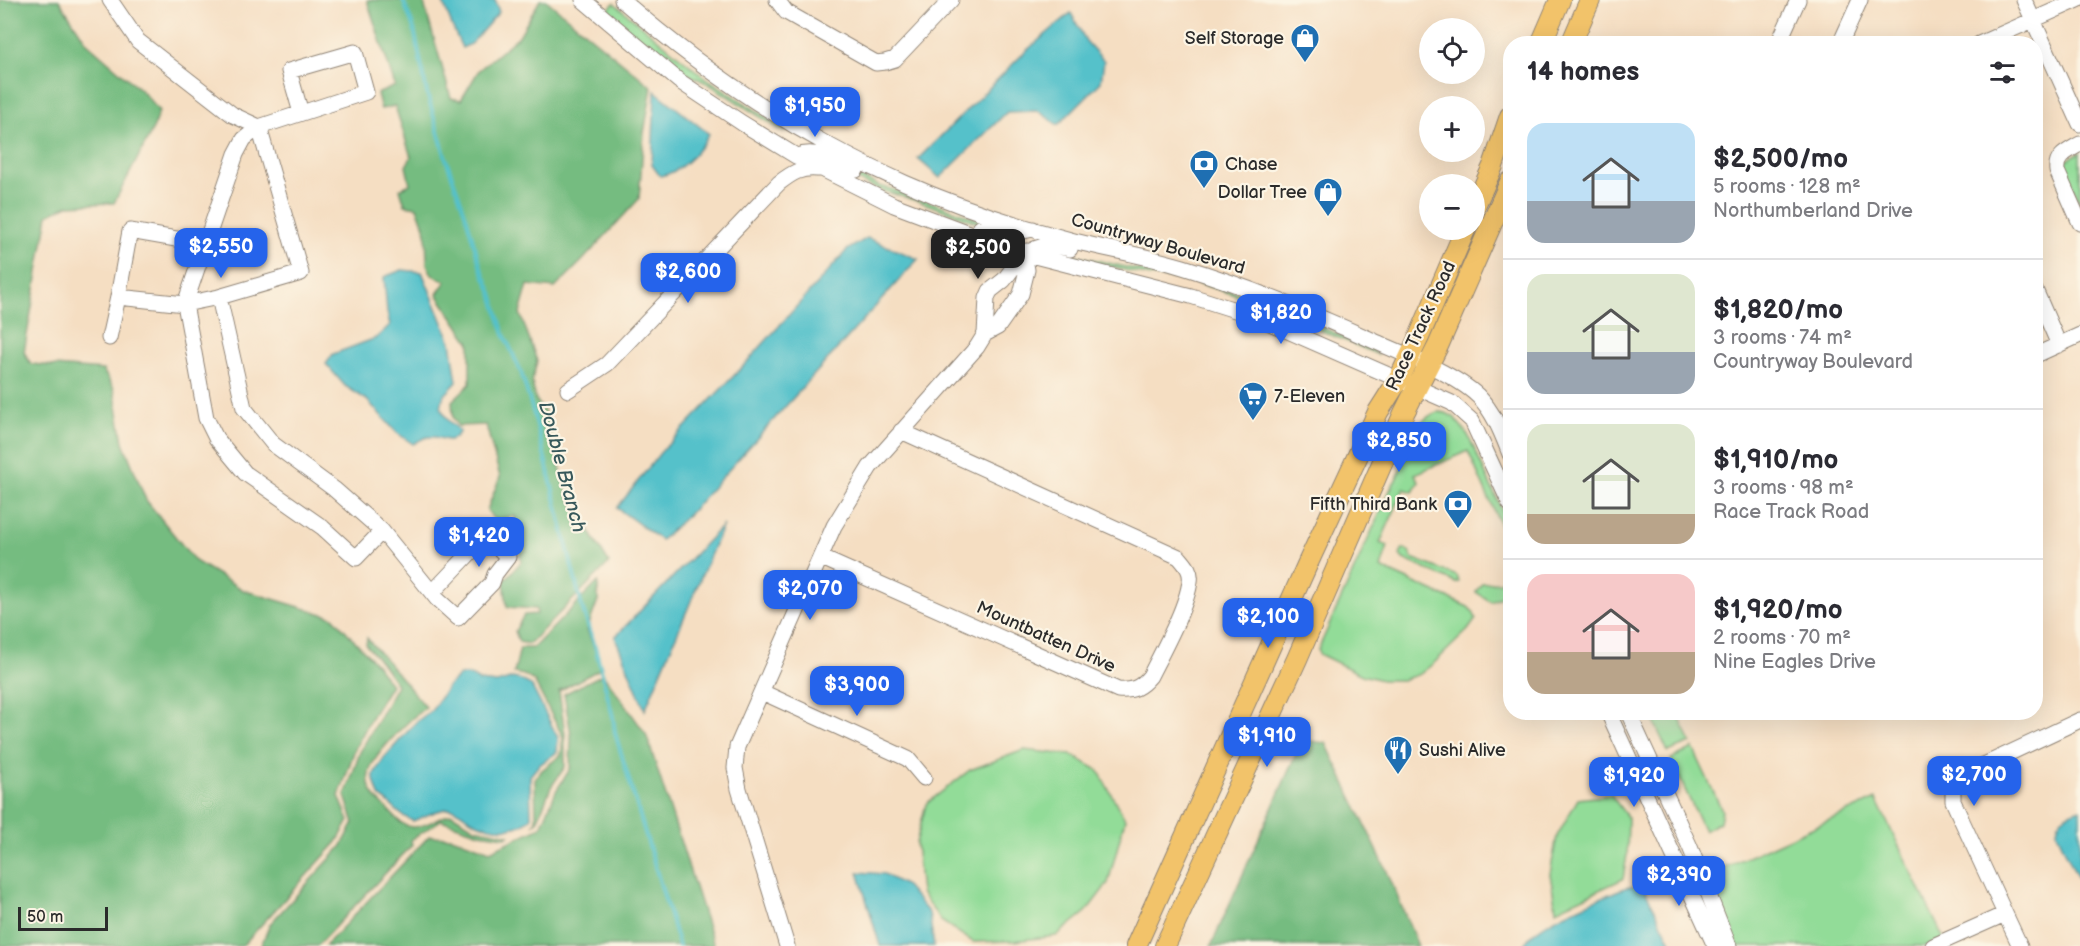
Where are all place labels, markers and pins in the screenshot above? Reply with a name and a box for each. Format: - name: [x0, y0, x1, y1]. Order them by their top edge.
- shop icon: Self Storage: [1289, 22, 1321, 64]
- place label: Self Storage: [1185, 28, 1284, 49]
- pin: $1,950: [766, 87, 864, 138]
- bank icon: Chase: [1188, 148, 1220, 190]
- place label: Chase: [1225, 154, 1278, 175]
- shop icon: Dollar Tree: [1312, 176, 1344, 218]
- place label: Dollar Tree: [1218, 182, 1307, 203]
- pin: $2,550: [172, 228, 270, 279]
- pin: $2,500: [929, 229, 1027, 280]
- pin: $2,600: [639, 253, 737, 304]
- pin: $1,820: [1232, 294, 1330, 345]
- supermarket icon: 7-Eleven: [1237, 380, 1269, 422]
- place label: 7-Eleven: [1274, 386, 1345, 407]
- pin: $2,850: [1350, 422, 1448, 473]
- bank icon: Fifth Third Bank: [1442, 488, 1474, 530]
- place label: Fifth Third Bank: [1309, 494, 1437, 515]
- pin: $1,420: [430, 517, 528, 568]
- pin: $2,070: [761, 570, 859, 621]
- pin: $2,100: [1219, 598, 1317, 649]
- pin: $3,900: [808, 666, 906, 717]
- pin: $1,910: [1218, 717, 1316, 768]
- restaurant icon: Sushi Alive: [1382, 734, 1414, 776]
- place label: Sushi Alive: [1419, 740, 1506, 761]
- pin: $2,700: [1925, 756, 2023, 807]
- pin: $1,920: [1585, 757, 1683, 808]
- pin: $2,390: [1630, 856, 1728, 907]

